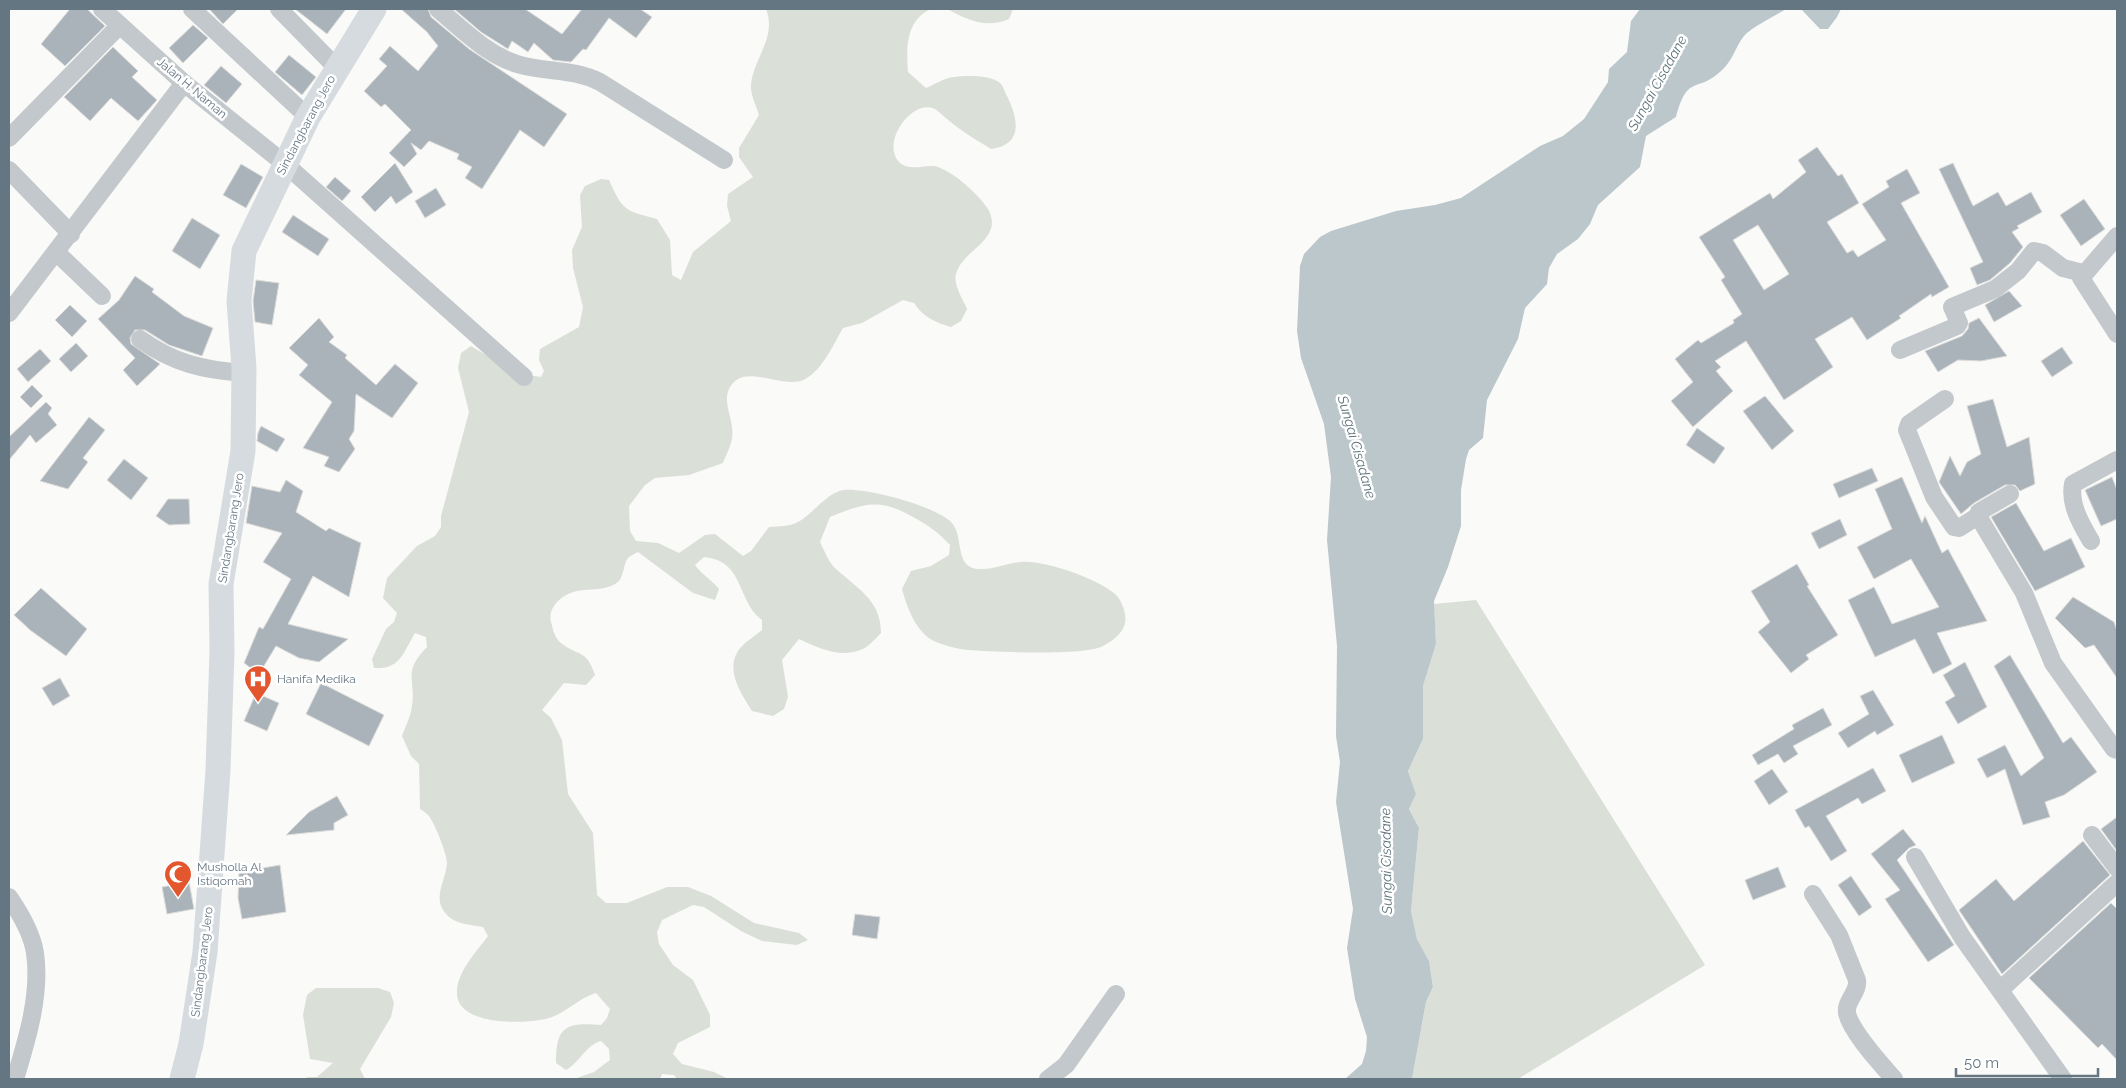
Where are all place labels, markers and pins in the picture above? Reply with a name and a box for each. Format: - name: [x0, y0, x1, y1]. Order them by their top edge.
- hospital icon: Hanifa Medika: [243, 664, 273, 703]
- place label: Hanifa Medika: [277, 672, 356, 686]
- mosque icon: Musholla Al Istiqomah: [163, 859, 193, 898]
- place label: Musholla Al Istiqomah: [197, 860, 262, 888]

